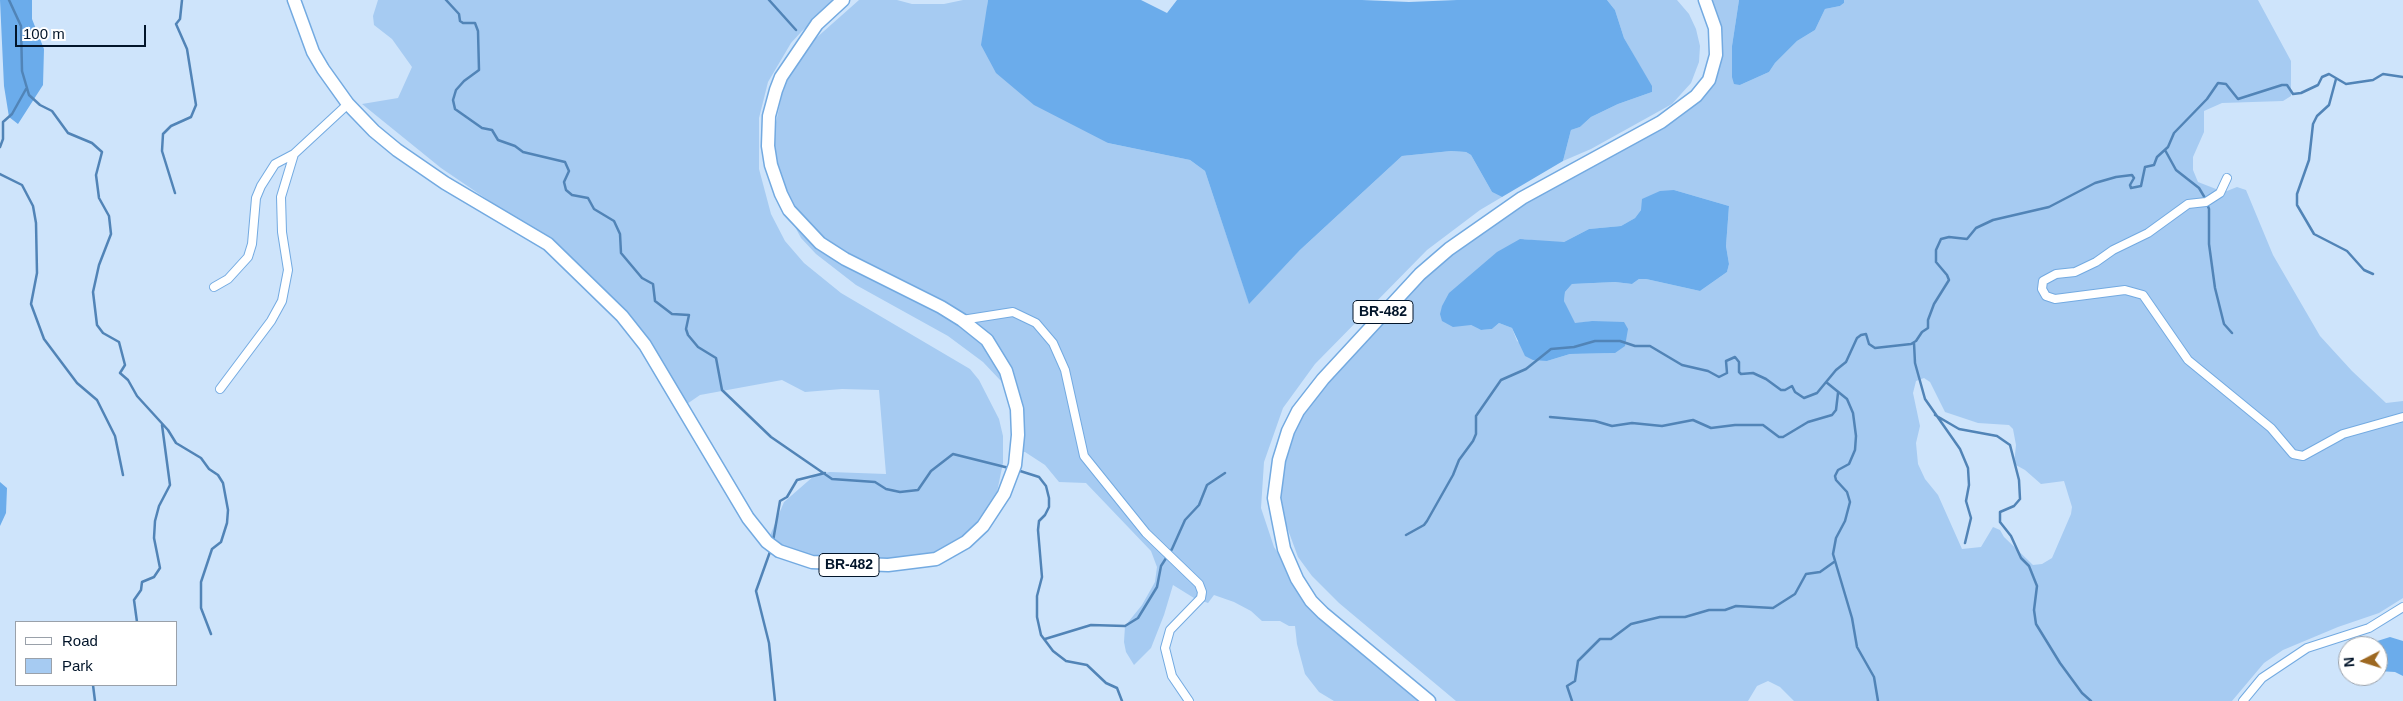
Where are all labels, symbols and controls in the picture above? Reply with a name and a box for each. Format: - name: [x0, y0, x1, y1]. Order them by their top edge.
- scale bar: [18, 15, 149, 47]
- text: 100 m: [23, 25, 65, 42]
- road number: BR-482: [1353, 300, 1413, 324]
- road number: BR-482: [819, 554, 879, 576]
- legend: [15, 621, 178, 686]
- text: Road: [62, 632, 98, 649]
- north arrow: [2338, 636, 2388, 686]
- text: N: [2341, 656, 2357, 668]
- text: Park: [62, 657, 93, 674]

